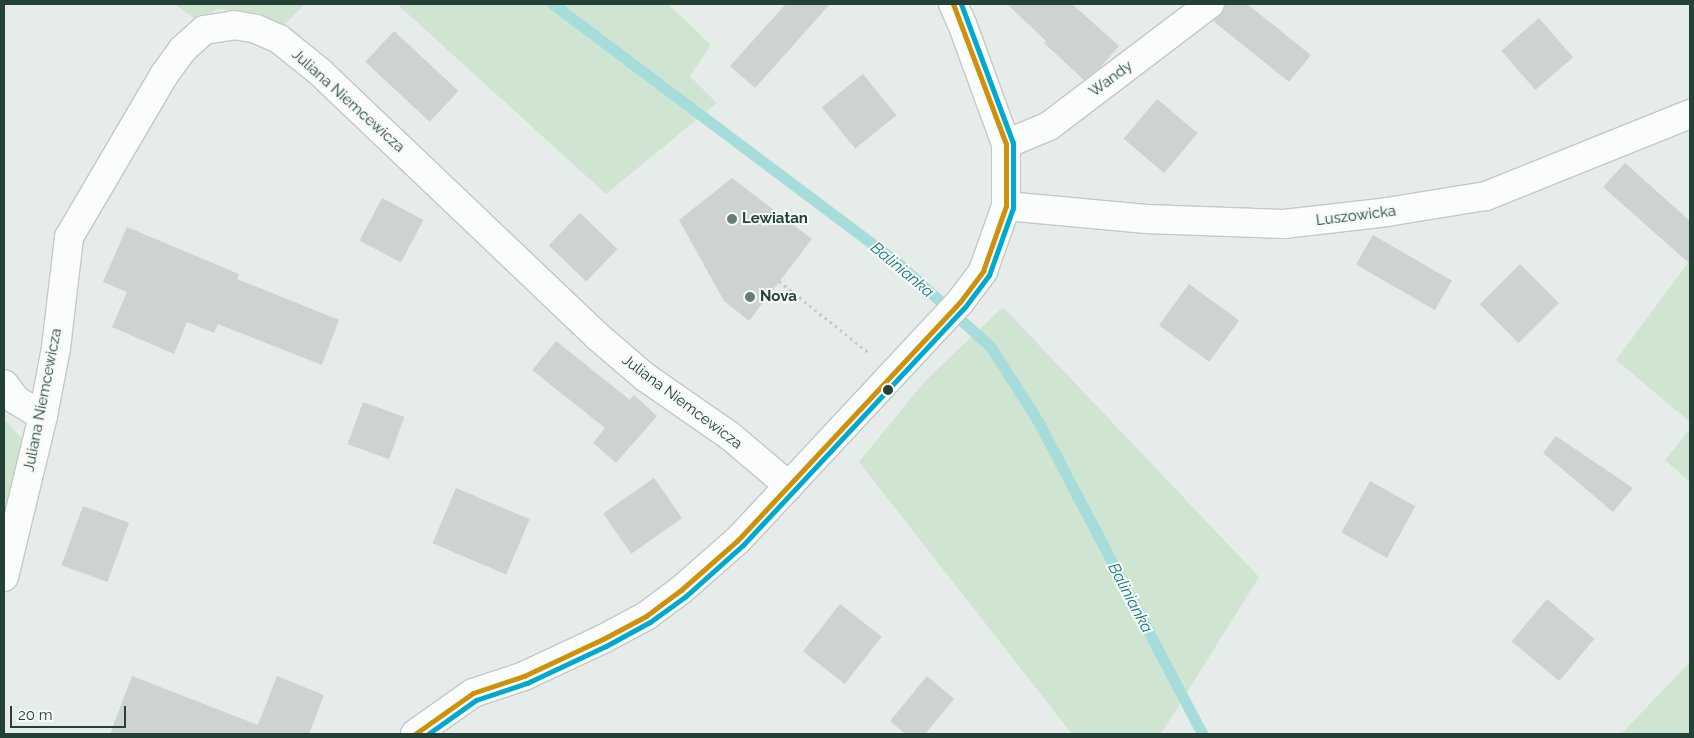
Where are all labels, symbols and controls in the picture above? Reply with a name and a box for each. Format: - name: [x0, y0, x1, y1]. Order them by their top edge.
- street label: Juliana Niemcewicza: [288, 46, 408, 156]
- street label: Wandy: [1086, 57, 1136, 101]
- street label: Luszowicka: [1315, 202, 1397, 230]
- place label: Lewiatan: [742, 210, 808, 228]
- marker: Lewiatan: [726, 213, 738, 225]
- water label: Balinianka: [867, 238, 937, 302]
- place label: Nova: [760, 288, 797, 306]
- marker: Nova: [744, 291, 756, 303]
- street label: Juliana Niemcewicza: [20, 327, 66, 473]
- street label: Juliana Niemcewicza: [618, 351, 746, 453]
- unlabelled marker: [883, 385, 893, 395]
- water label: Balinianka: [1104, 560, 1156, 636]
- scale bar: [12, 696, 129, 728]
- text: 20 m: [18, 706, 53, 724]

